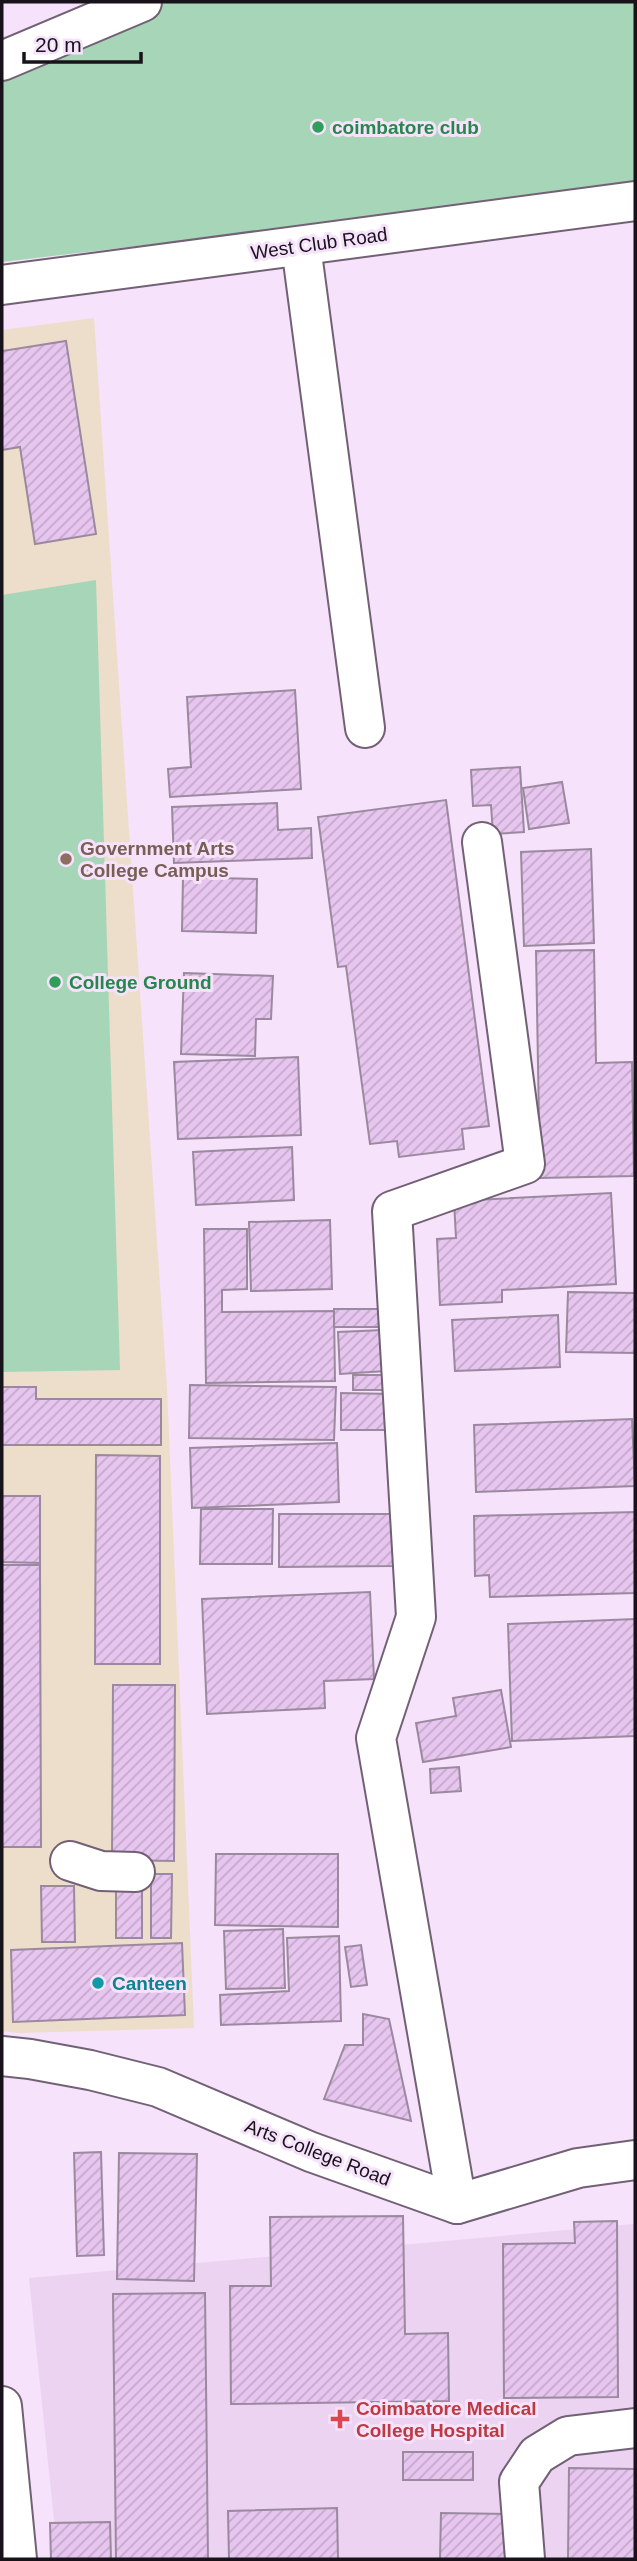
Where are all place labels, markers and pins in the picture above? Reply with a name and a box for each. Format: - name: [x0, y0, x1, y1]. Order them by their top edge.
- place label: coimbatore club: [332, 117, 479, 138]
- marker: coimbatore club: [310, 119, 326, 135]
- place label: Government Arts College Campus: [80, 838, 235, 881]
- marker: Government Arts College Campus: [58, 851, 74, 867]
- place label: College Ground: [69, 972, 212, 993]
- marker: College Ground: [47, 974, 63, 990]
- place label: Canteen: [112, 1973, 187, 1994]
- marker: Canteen: [90, 1975, 106, 1991]
- place label: Coimbatore Medical College Hospital: [356, 2398, 537, 2441]
- marker: Coimbatore Medical College Hospital: [330, 2409, 350, 2429]

